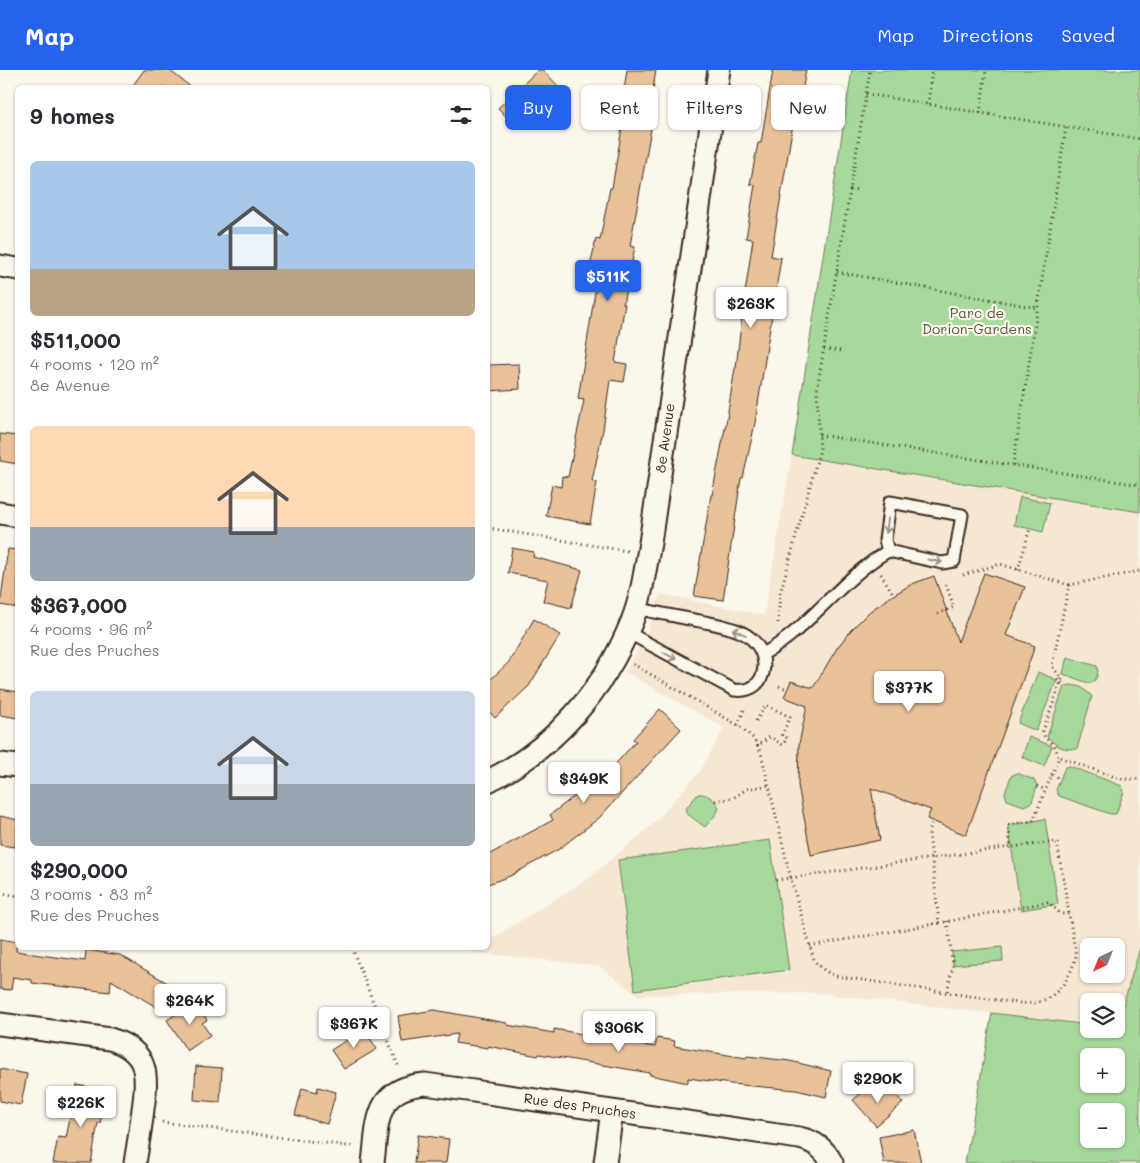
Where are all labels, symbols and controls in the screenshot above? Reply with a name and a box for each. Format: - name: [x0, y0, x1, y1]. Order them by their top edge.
- text: Map: [25, 20, 74, 51]
- text: Map: [877, 23, 914, 47]
- text: Directions: [942, 23, 1034, 47]
- text: Saved: [1062, 23, 1115, 47]
- chip: Buy: [505, 85, 571, 130]
- chip: Rent: [581, 85, 658, 130]
- chip: Filters: [668, 85, 761, 130]
- chip: New: [771, 85, 845, 130]
- icon: filters: [447, 101, 475, 129]
- text: 9 homes: [30, 102, 115, 129]
- icon: home: [208, 193, 298, 283]
- pin: $511K: [573, 260, 643, 302]
- text: $511K: [586, 265, 630, 286]
- pin: $263K: [716, 286, 786, 329]
- text: $263K: [727, 292, 775, 313]
- park label: Parc de Dorion-Gardens: [922, 303, 1032, 338]
- text: $511,000: [30, 326, 121, 353]
- text: 4 rooms · 120 m²: [30, 353, 159, 374]
- text: 8e Avenue: [30, 374, 110, 395]
- street label: 8e Avenue: [650, 402, 679, 474]
- icon: home: [208, 458, 298, 548]
- one-way arrow: [881, 517, 891, 533]
- one-way arrow: [927, 557, 943, 567]
- text: $367,000: [30, 591, 127, 618]
- text: 4 rooms · 96 m²: [30, 618, 152, 639]
- one-way arrow: [732, 626, 747, 636]
- text: Rue des Pruches: [30, 639, 160, 660]
- one-way arrow: [662, 651, 677, 661]
- pin: $377K: [874, 670, 944, 713]
- text: $377K: [885, 676, 933, 697]
- icon: home: [208, 723, 298, 813]
- pin: $349K: [549, 762, 619, 804]
- text: $349K: [559, 767, 609, 788]
- text: $290,000: [30, 856, 128, 883]
- text: 3 rooms · 83 m²: [30, 883, 152, 904]
- text: Rue des Pruches: [30, 904, 160, 925]
- north arrow: [1080, 938, 1125, 982]
- map controls: [1080, 938, 1125, 1148]
- pin: $264K: [155, 984, 225, 1026]
- text: $264K: [165, 989, 215, 1010]
- button: layers: [1080, 993, 1125, 1038]
- pin: $367K: [319, 1006, 389, 1049]
- pin: $306K: [584, 1010, 654, 1053]
- text: $367K: [330, 1012, 378, 1033]
- text: $306K: [594, 1016, 644, 1037]
- button: +: [1080, 1048, 1125, 1093]
- pin: $290K: [843, 1062, 913, 1104]
- text: $290K: [853, 1067, 903, 1088]
- pin: $226K: [46, 1086, 116, 1128]
- street label: Rue des Pruches: [523, 1088, 638, 1123]
- text: $226K: [57, 1091, 105, 1112]
- button: −: [1080, 1103, 1125, 1148]

